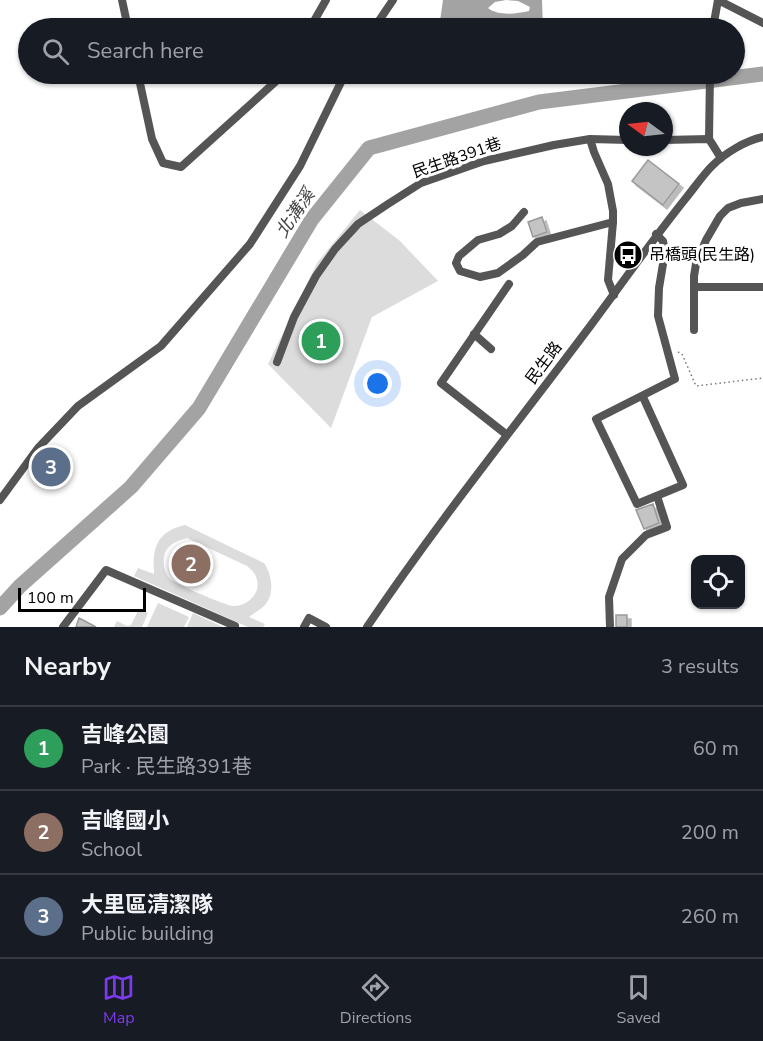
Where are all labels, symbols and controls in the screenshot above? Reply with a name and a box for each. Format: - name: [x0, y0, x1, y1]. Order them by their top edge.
- search box: [18, 18, 745, 84]
- icon: search: [39, 35, 72, 68]
- text: Search here: [87, 36, 204, 66]
- north arrow: [619, 102, 673, 156]
- street label: 民生路391巷: [410, 132, 504, 184]
- water label: 北溝溪: [270, 181, 322, 242]
- bus stop icon: 吊橋頭(民生路): [612, 239, 644, 271]
- place label: 吊橋頭(民生路): [649, 244, 755, 266]
- pin: 1: [302, 318, 340, 364]
- street label: 民生路: [521, 337, 567, 389]
- your location: [363, 369, 392, 398]
- pin: 3: [32, 444, 70, 490]
- pin: 2: [172, 542, 210, 586]
- map controls: [691, 555, 745, 609]
- button: locate: [691, 555, 745, 609]
- scale bar: [18, 585, 146, 612]
- text: 100 m: [27, 587, 74, 609]
- text: Nearby: [24, 649, 111, 684]
- text: 3 results: [661, 653, 739, 680]
- text: 吉峰公園: [81, 720, 169, 750]
- text: 1: [38, 735, 50, 762]
- text: 60 m: [693, 735, 739, 762]
- text: Park · 民生路391巷: [81, 753, 252, 780]
- text: 吉峰國小: [81, 806, 169, 836]
- text: 2: [38, 819, 50, 846]
- text: 200 m: [681, 819, 739, 846]
- text: School: [81, 836, 142, 863]
- text: 大里區清潔隊: [81, 890, 213, 920]
- text: 3: [38, 903, 50, 930]
- text: 260 m: [681, 903, 739, 930]
- text: Public building: [81, 920, 214, 947]
- tab: Map: [102, 971, 135, 1029]
- tab: Directions: [340, 971, 412, 1029]
- tab: Saved: [617, 971, 661, 1029]

